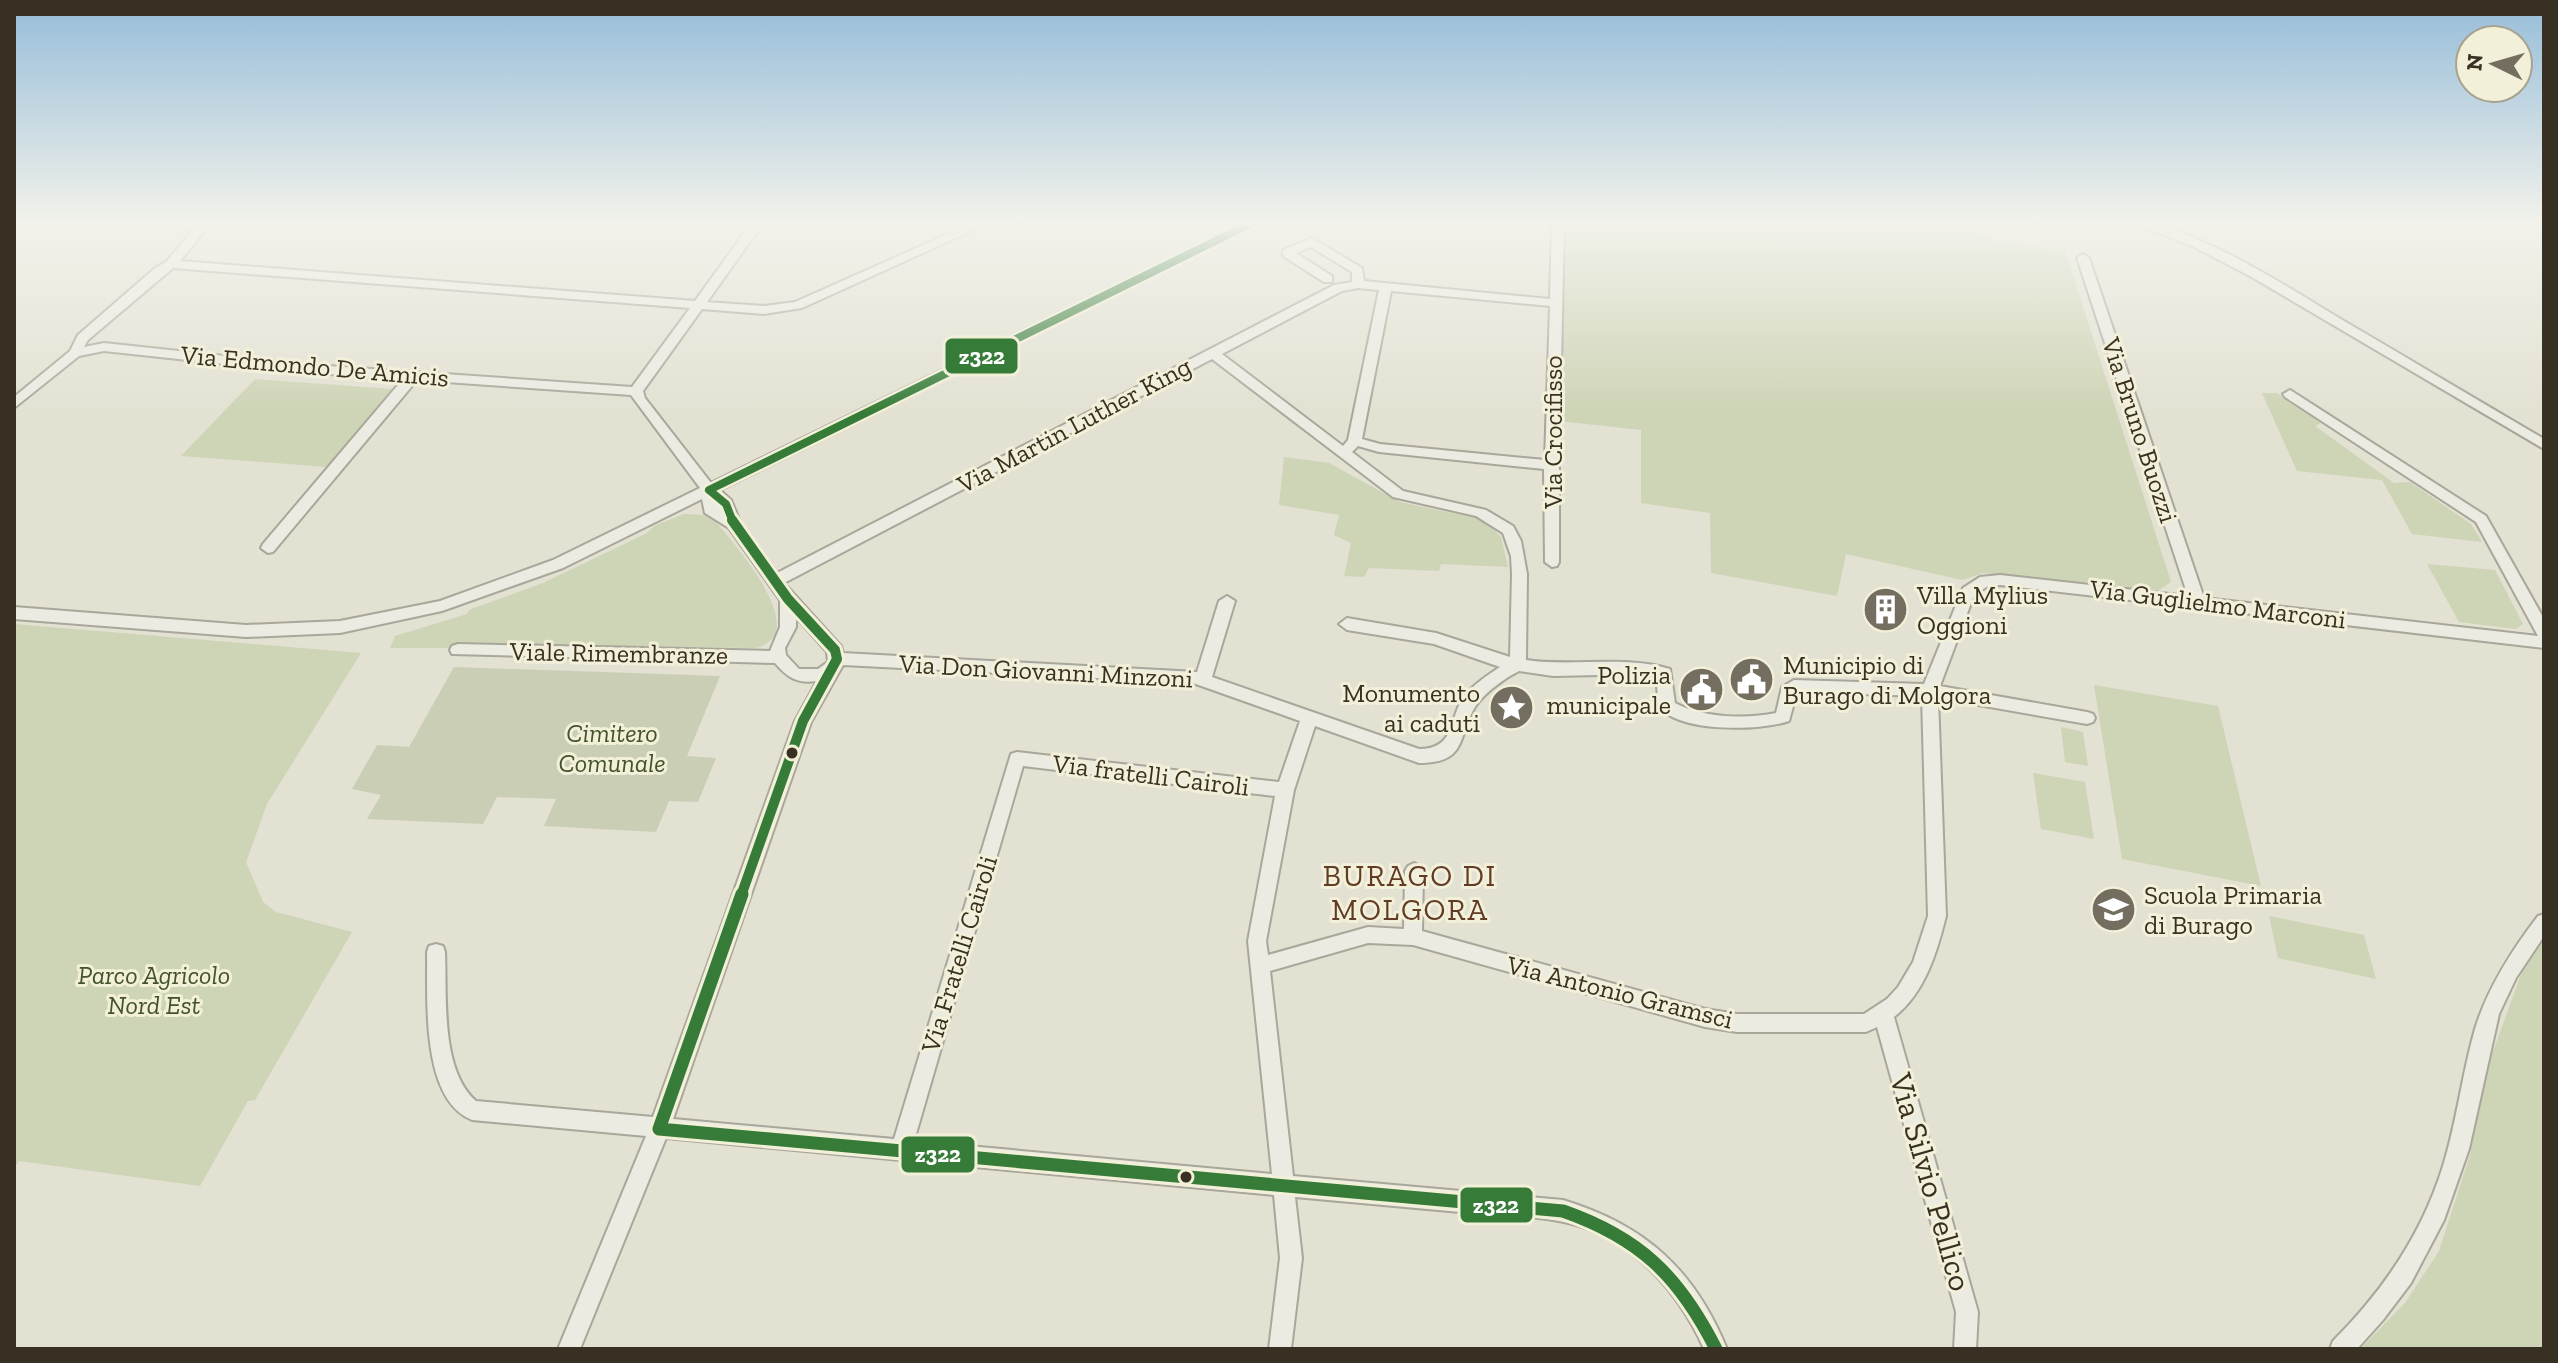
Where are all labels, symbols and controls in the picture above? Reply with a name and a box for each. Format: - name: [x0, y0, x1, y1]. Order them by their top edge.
- north arrow: [2454, 24, 2534, 104]
- text: N: [2460, 53, 2489, 72]
- street label: Via Bruno Buozzi: [2095, 333, 2185, 526]
- line badge: z322: [944, 337, 1019, 375]
- street label: Via Edmondo De Amicis: [179, 338, 450, 394]
- text: z322: [959, 343, 1005, 370]
- street label: Via Martin Luther King: [951, 350, 1196, 501]
- street label: Via Crocifisso: [1537, 355, 1569, 510]
- street label: Via Guglielmo Marconi: [2087, 572, 2348, 636]
- place label: Villa Mylius Oggioni: [1916, 579, 2048, 641]
- building icon: Villa Mylius Oggioni: [1862, 586, 1910, 634]
- street label: Viale Rimembranze: [509, 635, 728, 671]
- street label: Via Don Giovanni Minzoni: [897, 647, 1194, 695]
- place label: Municipio di Burago di Molgora: [1783, 649, 1992, 711]
- public building icon: Municipio di Burago di Molgora: [1728, 656, 1776, 704]
- place label: Polizia municipale: [1547, 659, 1671, 721]
- public building icon: Polizia municipale: [1678, 666, 1726, 714]
- place label: Monumento ai caduti: [1342, 677, 1480, 739]
- place icon: Monumento ai caduti: [1487, 684, 1535, 732]
- park label: Cimitero Comunale: [558, 717, 666, 779]
- unlabelled marker: [784, 745, 800, 761]
- street label: Via fratelli Cairoli: [1050, 747, 1251, 803]
- street label: Via Fratelli Cairoli: [914, 852, 1004, 1057]
- district label: BURAGO DI MOLGORA: [1323, 858, 1497, 928]
- place label: Scuola Primaria di Burago: [2144, 879, 2322, 941]
- school or university icon: Scuola Primaria di Burago: [2089, 886, 2137, 934]
- street label: Via Antonio Gramsci: [1503, 948, 1736, 1036]
- park label: Parco Agricolo Nord Est: [78, 959, 230, 1021]
- street label: Via Silvio Pellico: [1881, 1068, 1980, 1295]
- line badge: z322: [900, 1135, 976, 1174]
- text: z322: [915, 1141, 961, 1168]
- unlabelled marker: [1178, 1169, 1194, 1185]
- line badge: z322: [1459, 1186, 1534, 1224]
- text: z322: [1473, 1192, 1519, 1219]

